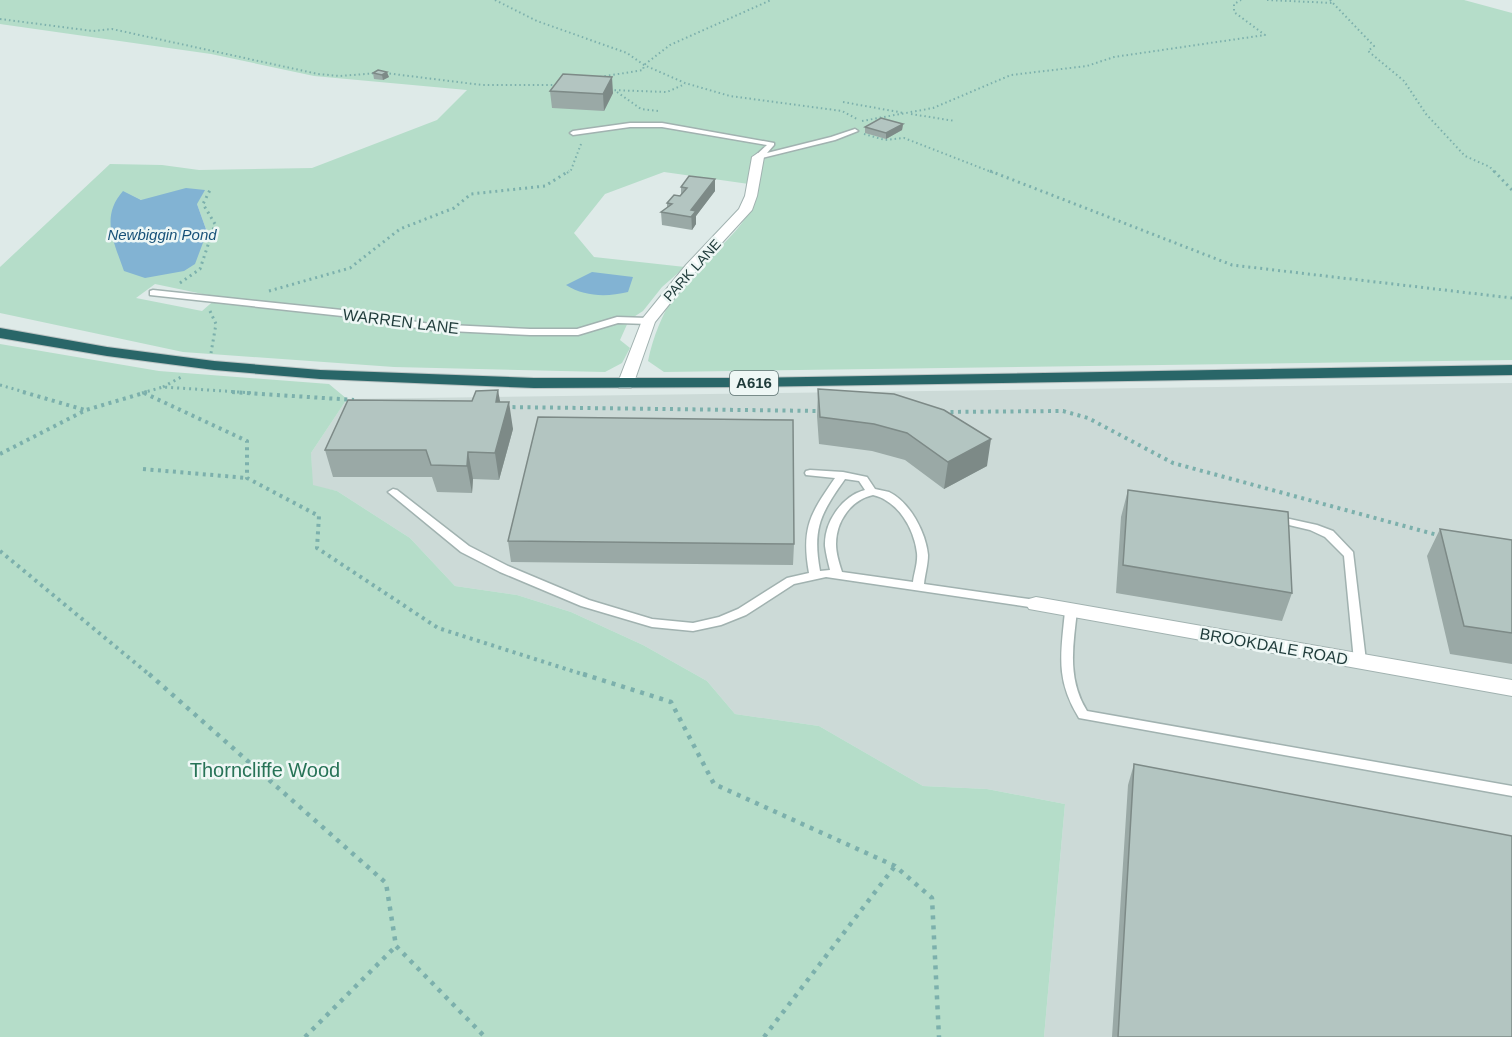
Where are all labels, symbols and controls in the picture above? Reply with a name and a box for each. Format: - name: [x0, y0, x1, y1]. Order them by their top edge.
- water label: Newbiggin Pond: [107, 226, 217, 243]
- street label: PARK LANE: [660, 236, 724, 304]
- street label: WARREN LANE: [342, 306, 460, 337]
- road number: A616: [730, 371, 778, 395]
- street label: BROOKDALE ROAD: [1198, 625, 1349, 668]
- park label: Thorncliffe Wood: [190, 759, 340, 781]

